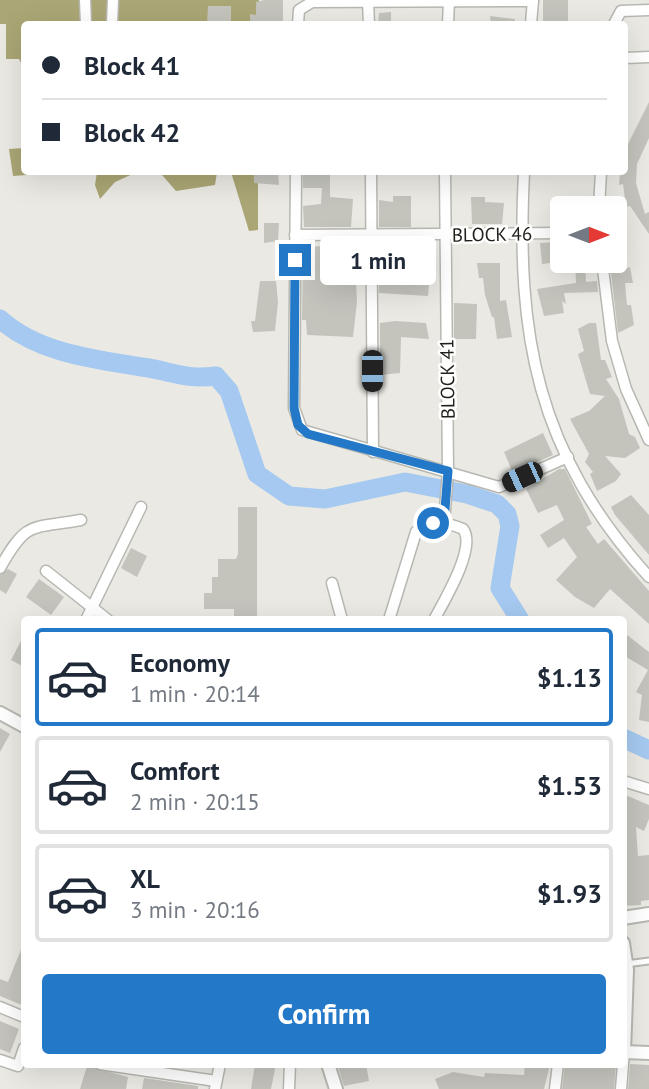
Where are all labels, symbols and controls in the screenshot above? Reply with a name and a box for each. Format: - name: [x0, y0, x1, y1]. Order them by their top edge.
- text: Block 41: [84, 49, 180, 82]
- text: Block 42: [84, 116, 180, 149]
- north arrow: [550, 196, 626, 273]
- map controls: [550, 196, 627, 273]
- street label: BLOCK 46: [452, 221, 532, 247]
- callout: 1 min: [320, 236, 435, 284]
- route end: [279, 244, 311, 276]
- text: 1 min: [350, 246, 406, 275]
- street label: BLOCK 41: [434, 339, 460, 419]
- car: [362, 350, 383, 392]
- car: [499, 459, 546, 495]
- route start: [417, 507, 449, 539]
- icon: car: [46, 646, 109, 709]
- text: Economy: [130, 646, 230, 679]
- text: $1.13: [537, 661, 602, 694]
- text: 1 min · 20:14: [130, 679, 260, 708]
- icon: car: [46, 754, 109, 817]
- text: Comfort: [130, 754, 220, 787]
- text: $1.53: [537, 769, 602, 802]
- text: 2 min · 20:15: [130, 787, 260, 816]
- icon: car: [46, 862, 109, 925]
- text: XL: [130, 862, 160, 895]
- text: $1.93: [537, 877, 602, 910]
- text: 3 min · 20:16: [130, 895, 260, 924]
- button: Confirm: [42, 974, 606, 1054]

